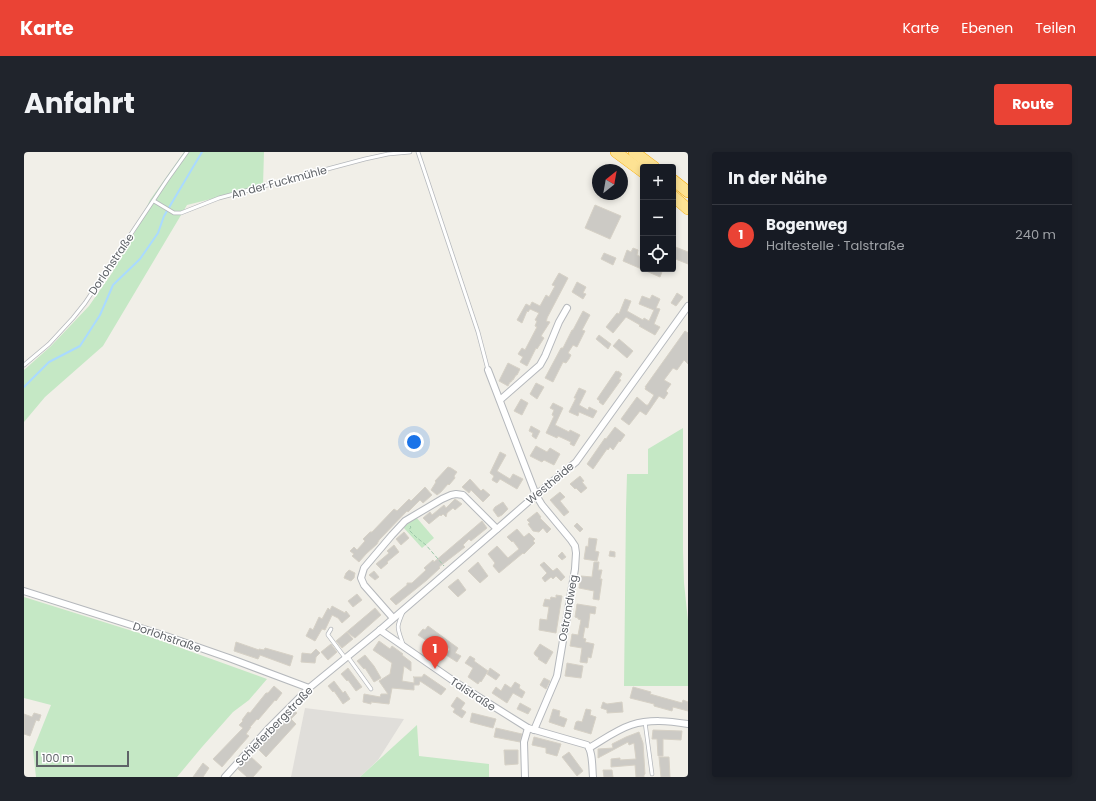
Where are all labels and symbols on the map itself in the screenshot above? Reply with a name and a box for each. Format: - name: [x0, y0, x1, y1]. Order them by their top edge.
- street label: An der Fuckmühle: [229, 161, 329, 202]
- north arrow: [592, 164, 628, 200]
- street label: Dorlohstraße: [84, 230, 138, 298]
- your location: [404, 432, 424, 452]
- street label: Westheide: [523, 458, 578, 508]
- street label: Ostrandweg: [554, 573, 582, 643]
- street label: Dorlohstraße: [131, 618, 203, 656]
- pin: 1: [422, 636, 448, 669]
- street label: Talstraße: [447, 673, 499, 715]
- street label: Schieferbergstraße: [232, 682, 317, 770]
- scale bar: [36, 749, 129, 768]

